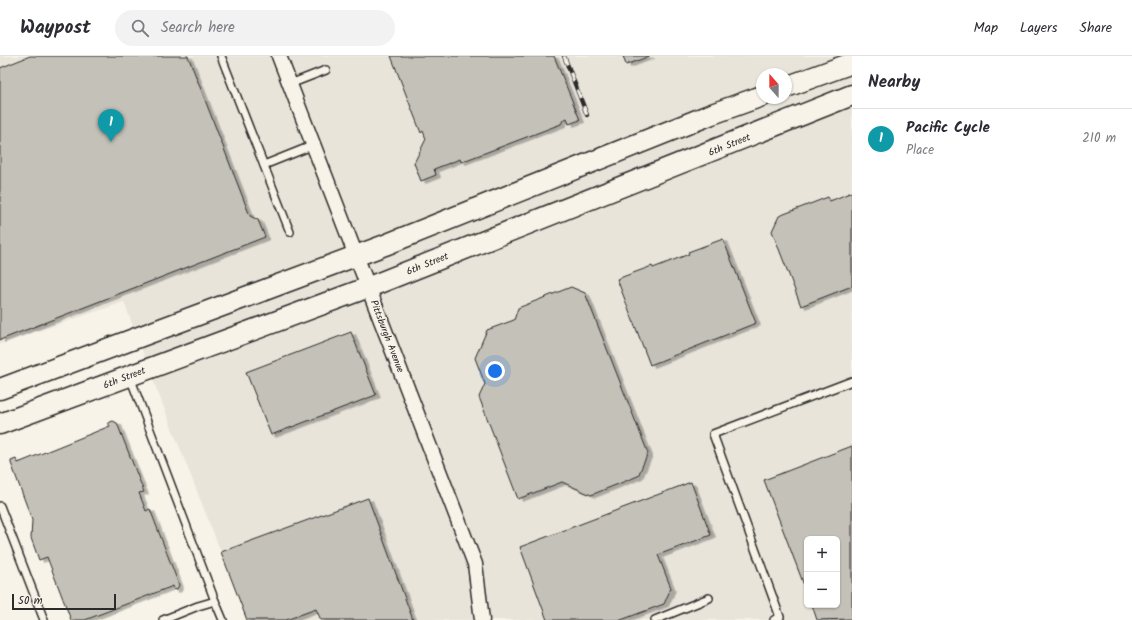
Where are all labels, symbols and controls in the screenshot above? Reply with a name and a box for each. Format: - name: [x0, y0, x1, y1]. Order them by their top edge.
- search box: [115, 10, 395, 46]
- text: Waypost: [20, 13, 91, 43]
- text: Search here: [161, 16, 235, 40]
- icon: search: [129, 17, 151, 39]
- text: Map: [974, 17, 998, 39]
- text: Layers: [1020, 17, 1058, 39]
- text: Share: [1080, 17, 1112, 39]
- north arrow: [756, 68, 792, 104]
- text: Nearby: [868, 69, 920, 96]
- pin: 1: [98, 109, 124, 142]
- text: Pacific Cycle: [906, 116, 990, 140]
- text: 1: [879, 128, 883, 149]
- text: 210 m: [1082, 128, 1116, 149]
- street label: 6th Street: [706, 129, 753, 161]
- text: Place: [906, 140, 934, 161]
- street label: 6th Street: [404, 248, 451, 280]
- street label: Pittsburgh Avenue: [366, 298, 408, 376]
- your location: [485, 361, 505, 381]
- street label: 6th Street: [101, 363, 148, 393]
- map controls: [804, 536, 840, 608]
- button: +: [804, 536, 840, 572]
- button: −: [804, 572, 840, 608]
- scale bar: [12, 592, 116, 611]
- text: 50 m: [18, 592, 43, 610]

